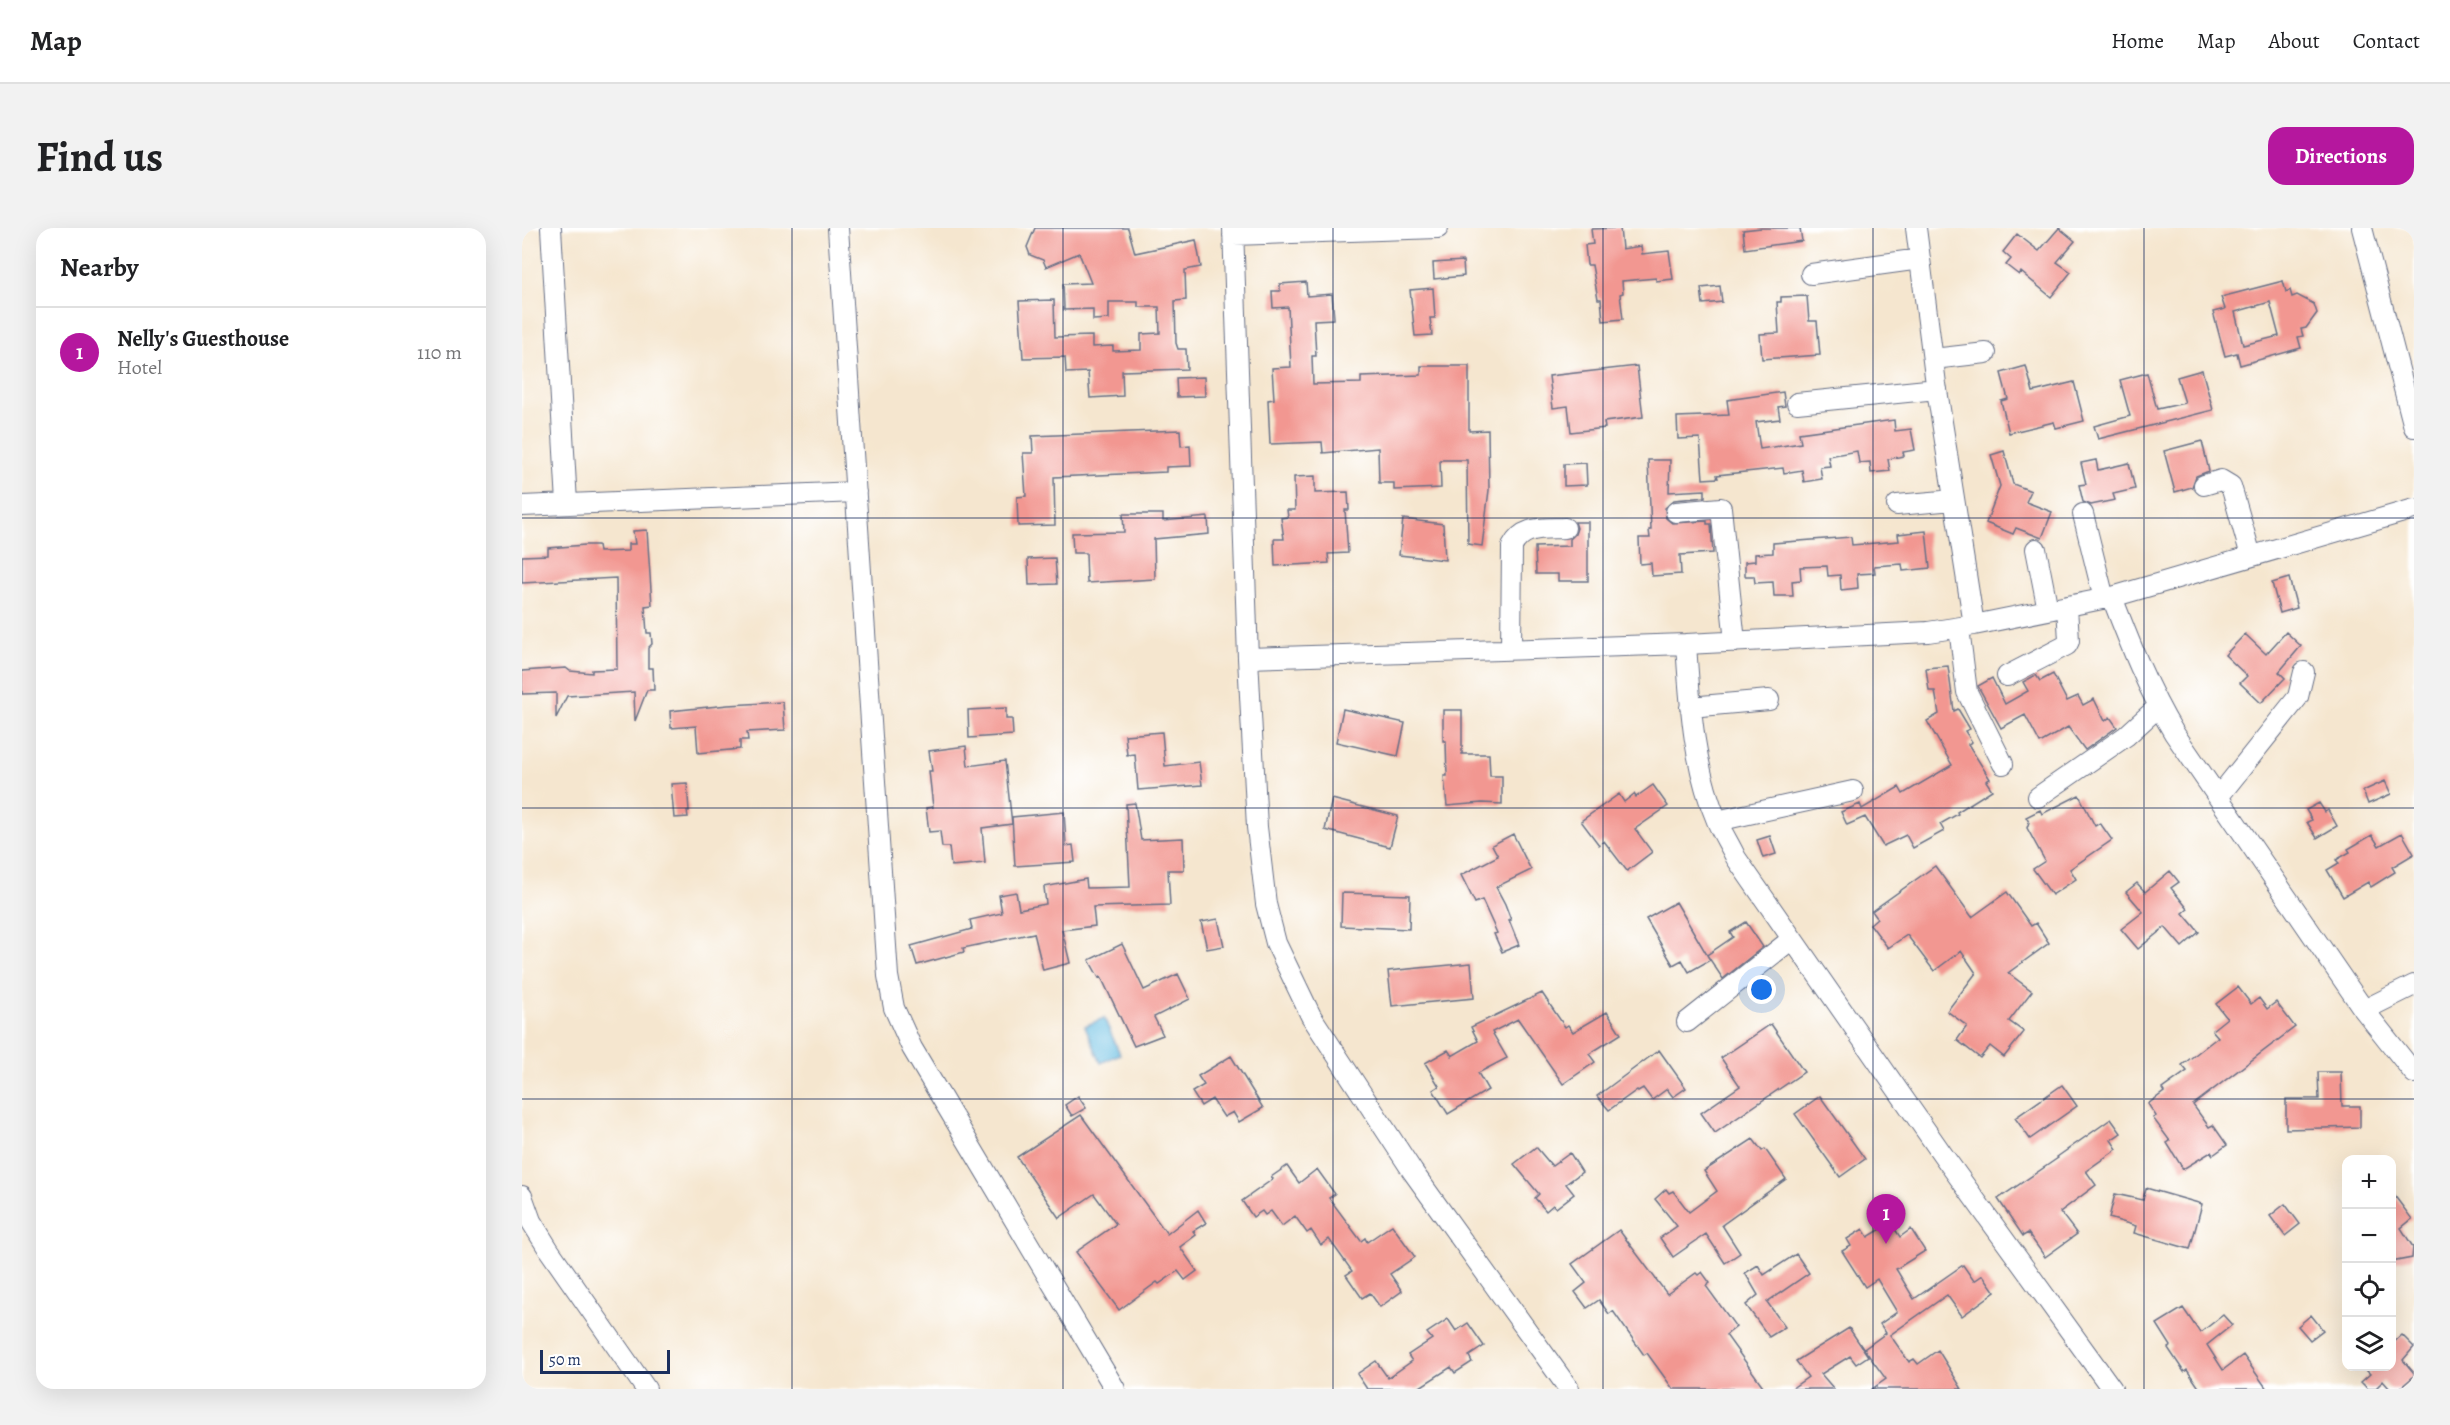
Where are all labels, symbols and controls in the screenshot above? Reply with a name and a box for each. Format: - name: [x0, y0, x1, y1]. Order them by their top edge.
- text: Map: [30, 22, 82, 60]
- text: Home: [2111, 27, 2164, 55]
- text: Map: [2197, 27, 2235, 55]
- text: About: [2268, 27, 2320, 55]
- text: Contact: [2353, 27, 2420, 55]
- button: Directions: [2268, 127, 2414, 185]
- text: Find us: [36, 128, 163, 185]
- text: Nearby: [60, 250, 139, 285]
- text: Nelly's Guesthouse: [117, 324, 289, 354]
- text: 1: [76, 339, 83, 366]
- text: 110 m: [417, 339, 462, 366]
- text: Hotel: [117, 354, 162, 381]
- your location: [1747, 975, 1776, 1004]
- map controls: [2342, 1155, 2396, 1371]
- button: +: [2342, 1155, 2396, 1209]
- pin: 1: [1866, 1194, 1906, 1244]
- button: −: [2342, 1209, 2396, 1263]
- button: locate: [2342, 1263, 2396, 1317]
- button: layers: [2342, 1317, 2396, 1371]
- scale bar: [540, 1347, 670, 1374]
- text: 50 m: [549, 1349, 581, 1371]

